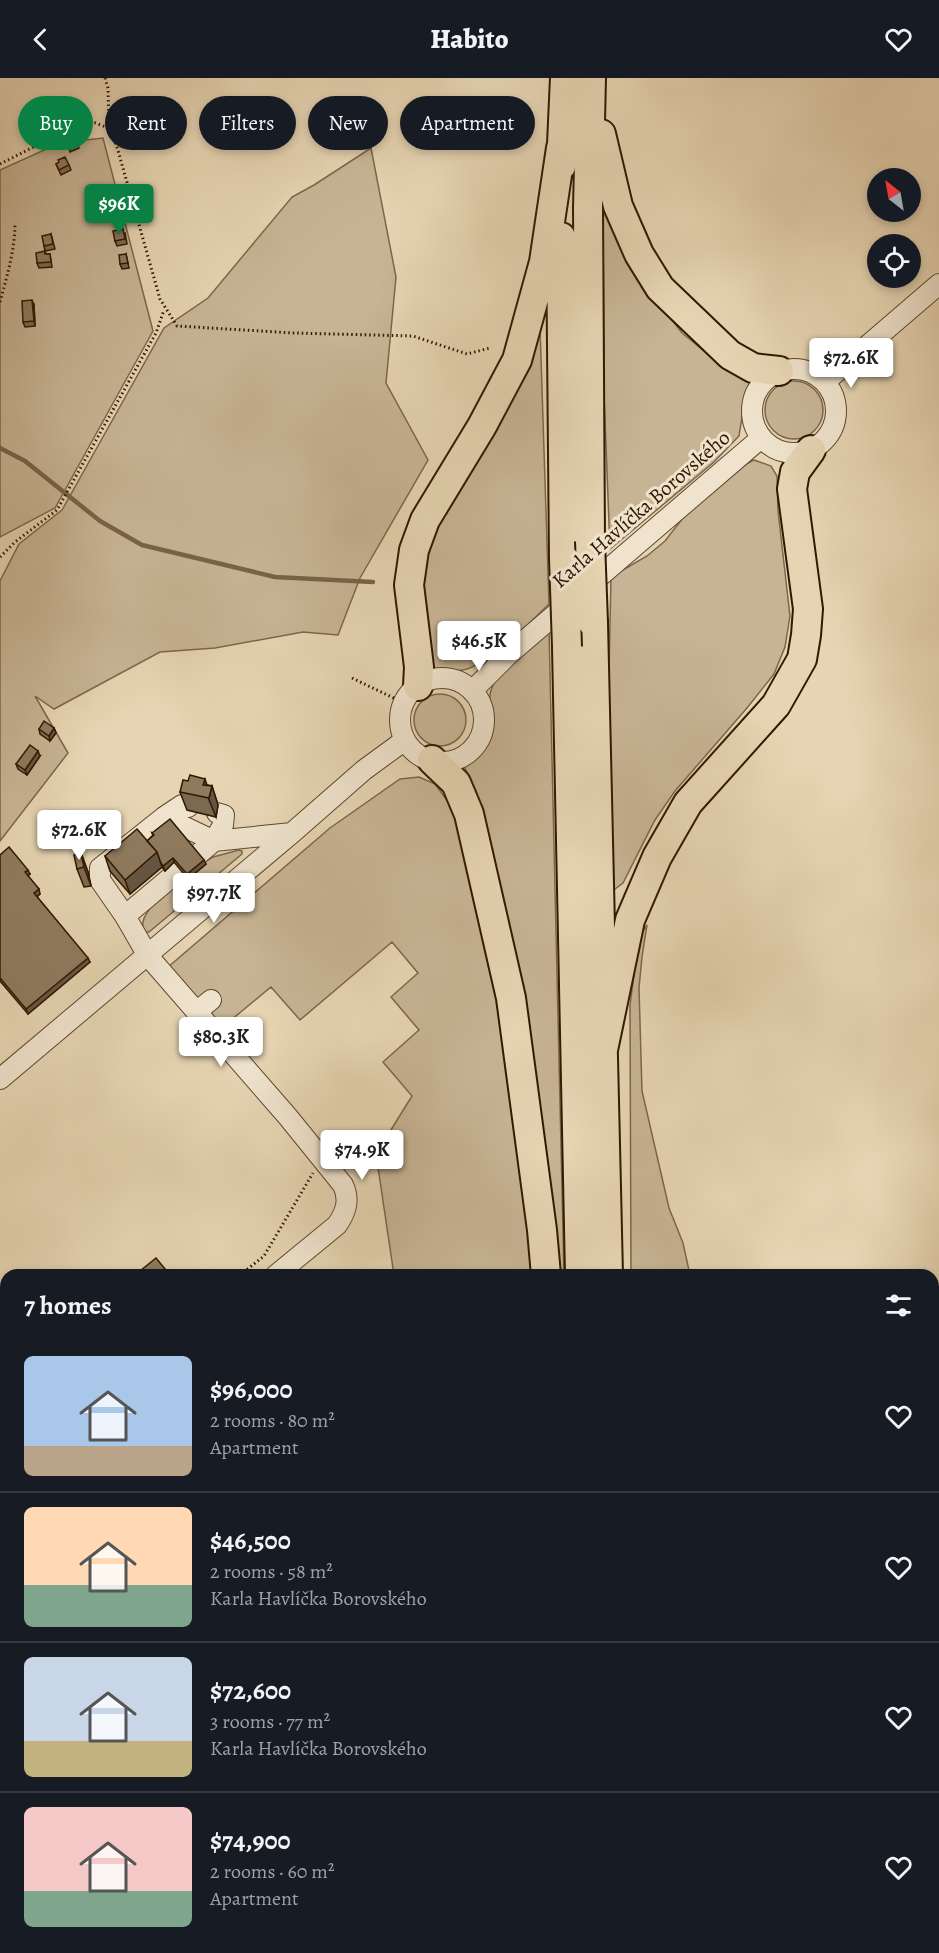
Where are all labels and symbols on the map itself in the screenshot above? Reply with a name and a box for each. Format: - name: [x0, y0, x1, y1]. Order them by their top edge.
- north arrow: [867, 168, 921, 222]
- pin: $96K: [83, 184, 155, 235]
- pin: $72.6K: [802, 338, 900, 389]
- street label: Karla Havlíčka Borovského: [546, 424, 736, 594]
- pin: $46.5K: [430, 621, 528, 672]
- pin: $72.6K: [30, 810, 128, 861]
- pin: $97.7K: [165, 873, 263, 924]
- pin: $80.3K: [172, 1017, 270, 1068]
- pin: $74.9K: [313, 1130, 411, 1181]

